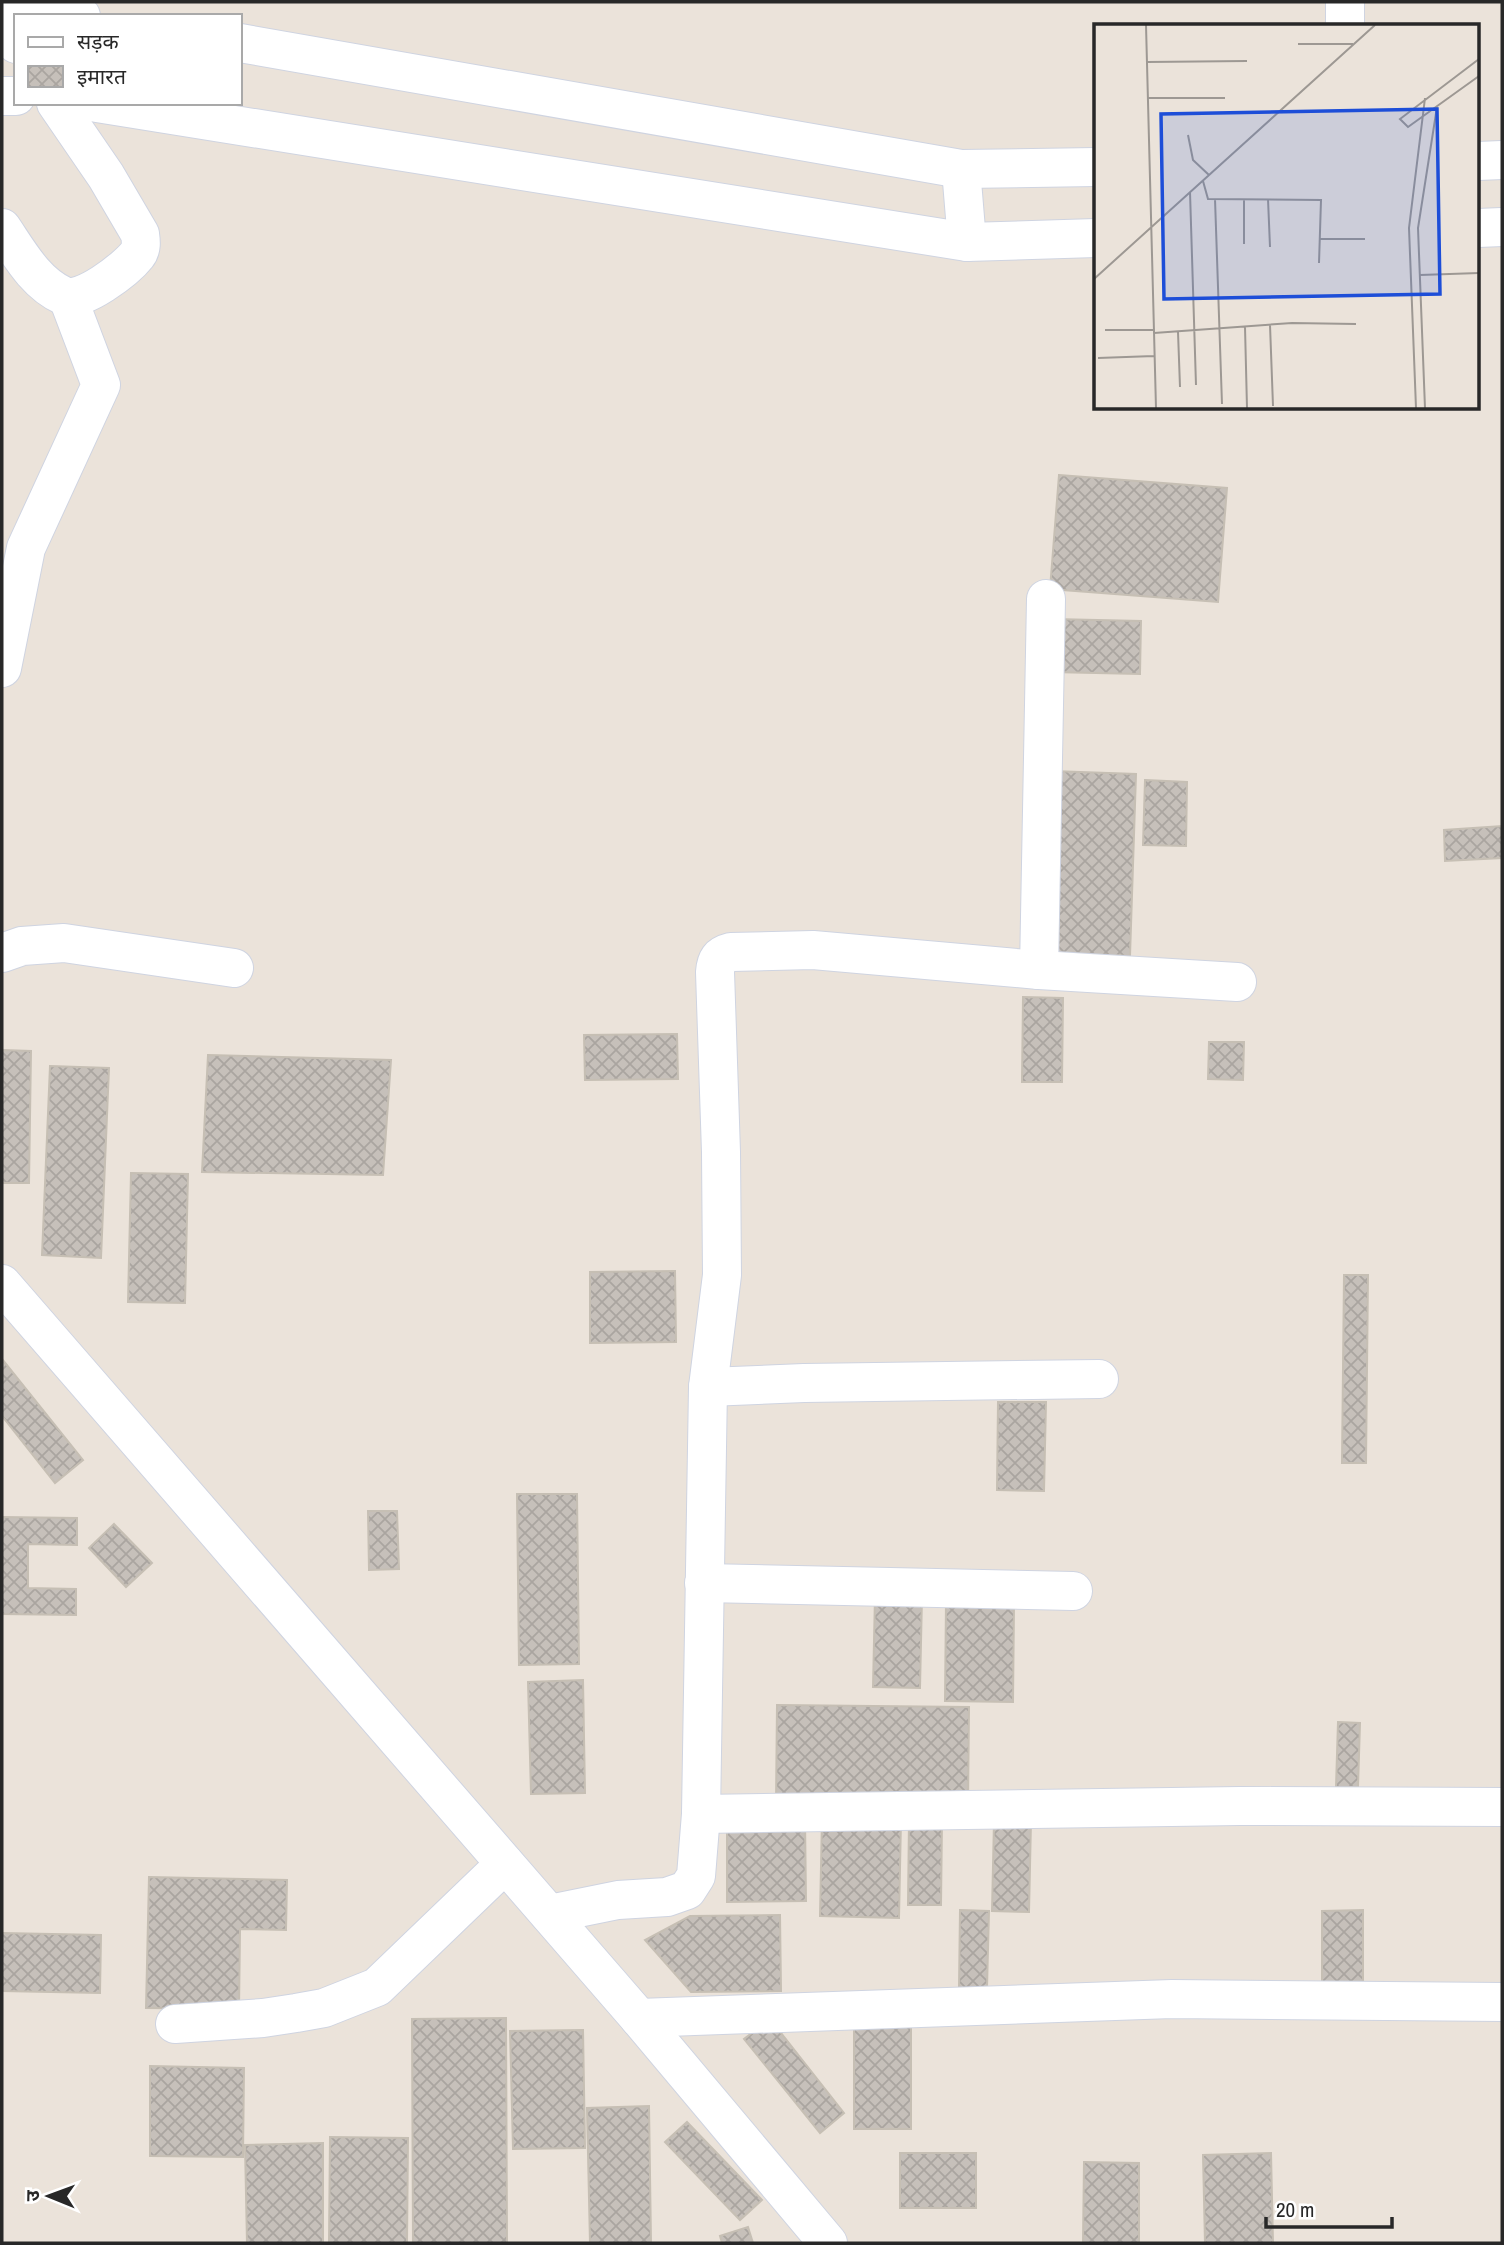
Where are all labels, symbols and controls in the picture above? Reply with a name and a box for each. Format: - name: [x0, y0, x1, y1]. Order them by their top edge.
- legend: [14, 14, 242, 105]
- inset map: [1094, 24, 1480, 410]
- text: सड़क: [77, 27, 119, 56]
- text: इमारत: [77, 62, 127, 91]
- north arrow: [14, 2161, 84, 2231]
- scale bar: [1266, 2186, 1392, 2230]
- text: उ: [19, 2189, 45, 2201]
- text: 20 m: [1276, 2195, 1314, 2224]

